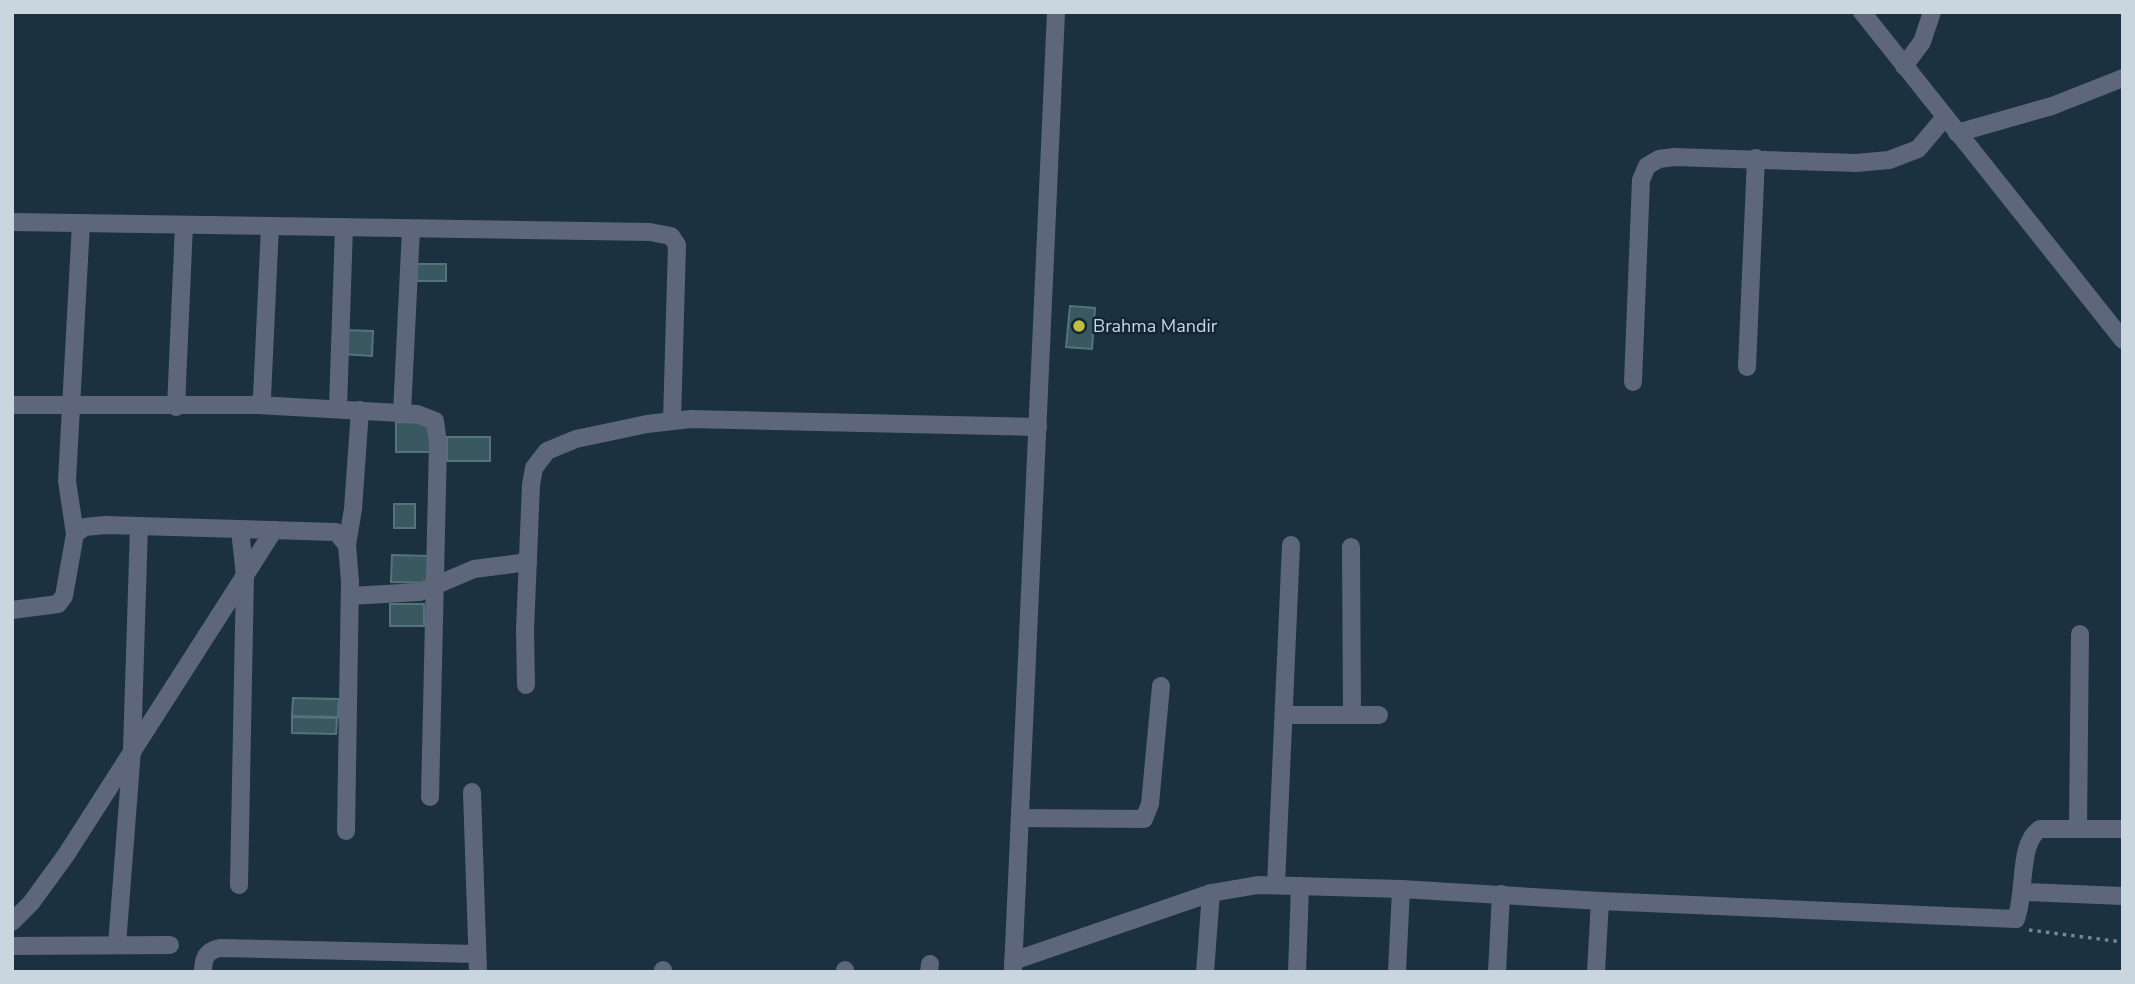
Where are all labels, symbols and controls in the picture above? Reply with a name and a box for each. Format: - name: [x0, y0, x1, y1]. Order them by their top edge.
- place label: Brahma Mandir: [1093, 314, 1218, 338]
- marker: Brahma Mandir: [1071, 318, 1087, 334]

